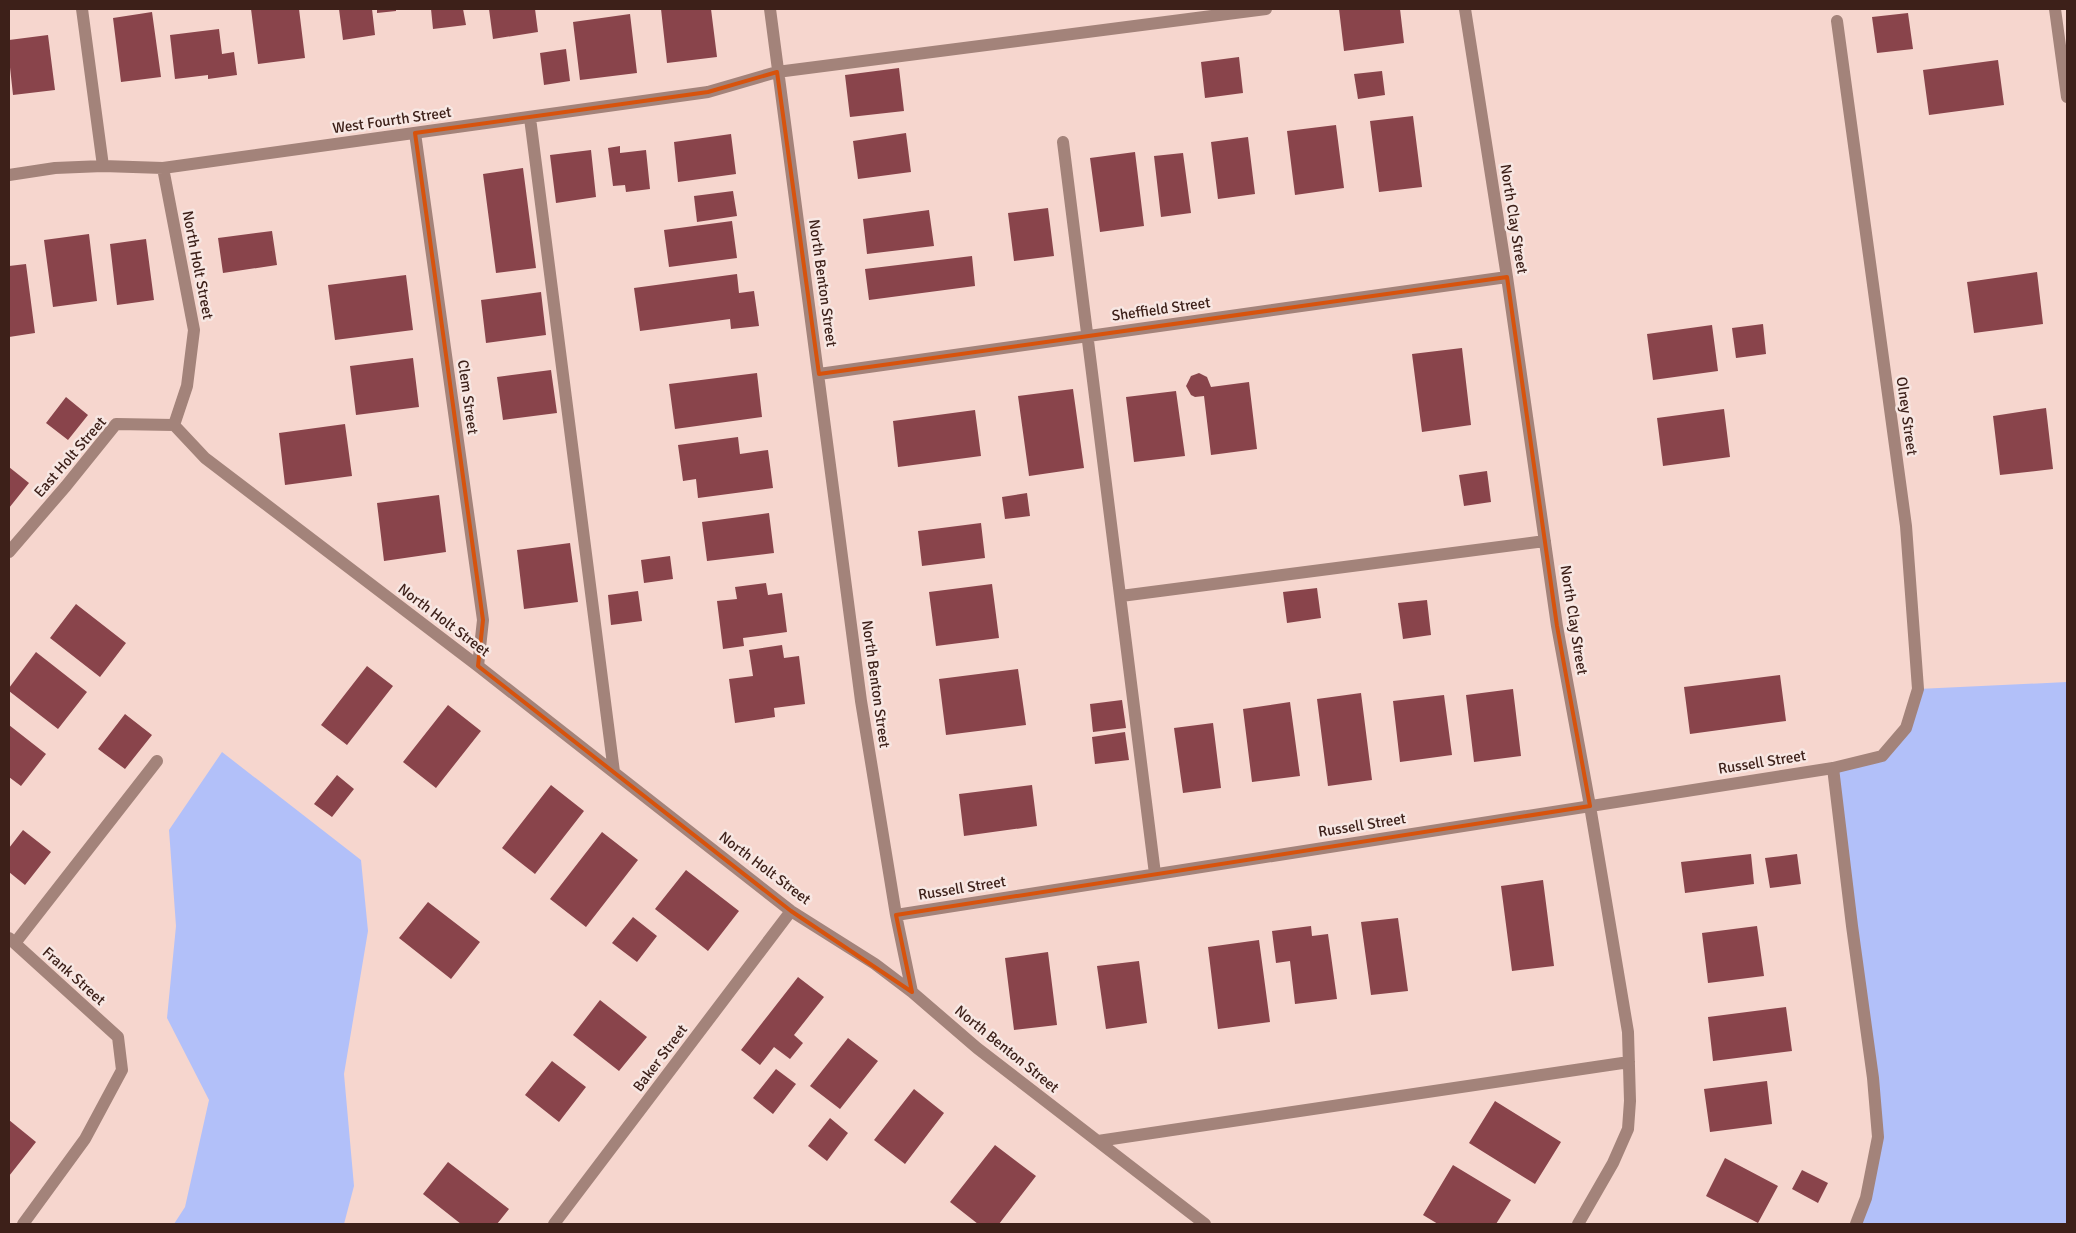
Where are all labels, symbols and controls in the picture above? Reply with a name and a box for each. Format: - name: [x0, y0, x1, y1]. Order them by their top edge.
- street label: West Fourth Street: [331, 103, 453, 137]
- street label: North Clay Street: [1496, 163, 1532, 275]
- street label: North Holt Street: [179, 209, 217, 321]
- street label: North Benton Street: [805, 218, 841, 348]
- street label: Sheffield Street: [1110, 293, 1212, 325]
- street label: Clem Street: [454, 359, 482, 435]
- street label: Olney Street: [1893, 376, 1921, 456]
- street label: East Holt Street: [30, 413, 110, 501]
- street label: North Clay Street: [1556, 564, 1592, 676]
- street label: North Holt Street: [395, 580, 493, 660]
- street label: North Benton Street: [858, 619, 894, 749]
- street label: Russell Street: [1717, 746, 1807, 778]
- street label: Russell Street: [1317, 809, 1407, 841]
- street label: North Holt Street: [716, 828, 814, 908]
- street label: Russell Street: [917, 872, 1007, 904]
- street label: Frank Street: [39, 943, 109, 1009]
- street label: North Benton Street: [951, 1001, 1063, 1097]
- street label: Baker Street: [629, 1021, 691, 1095]

